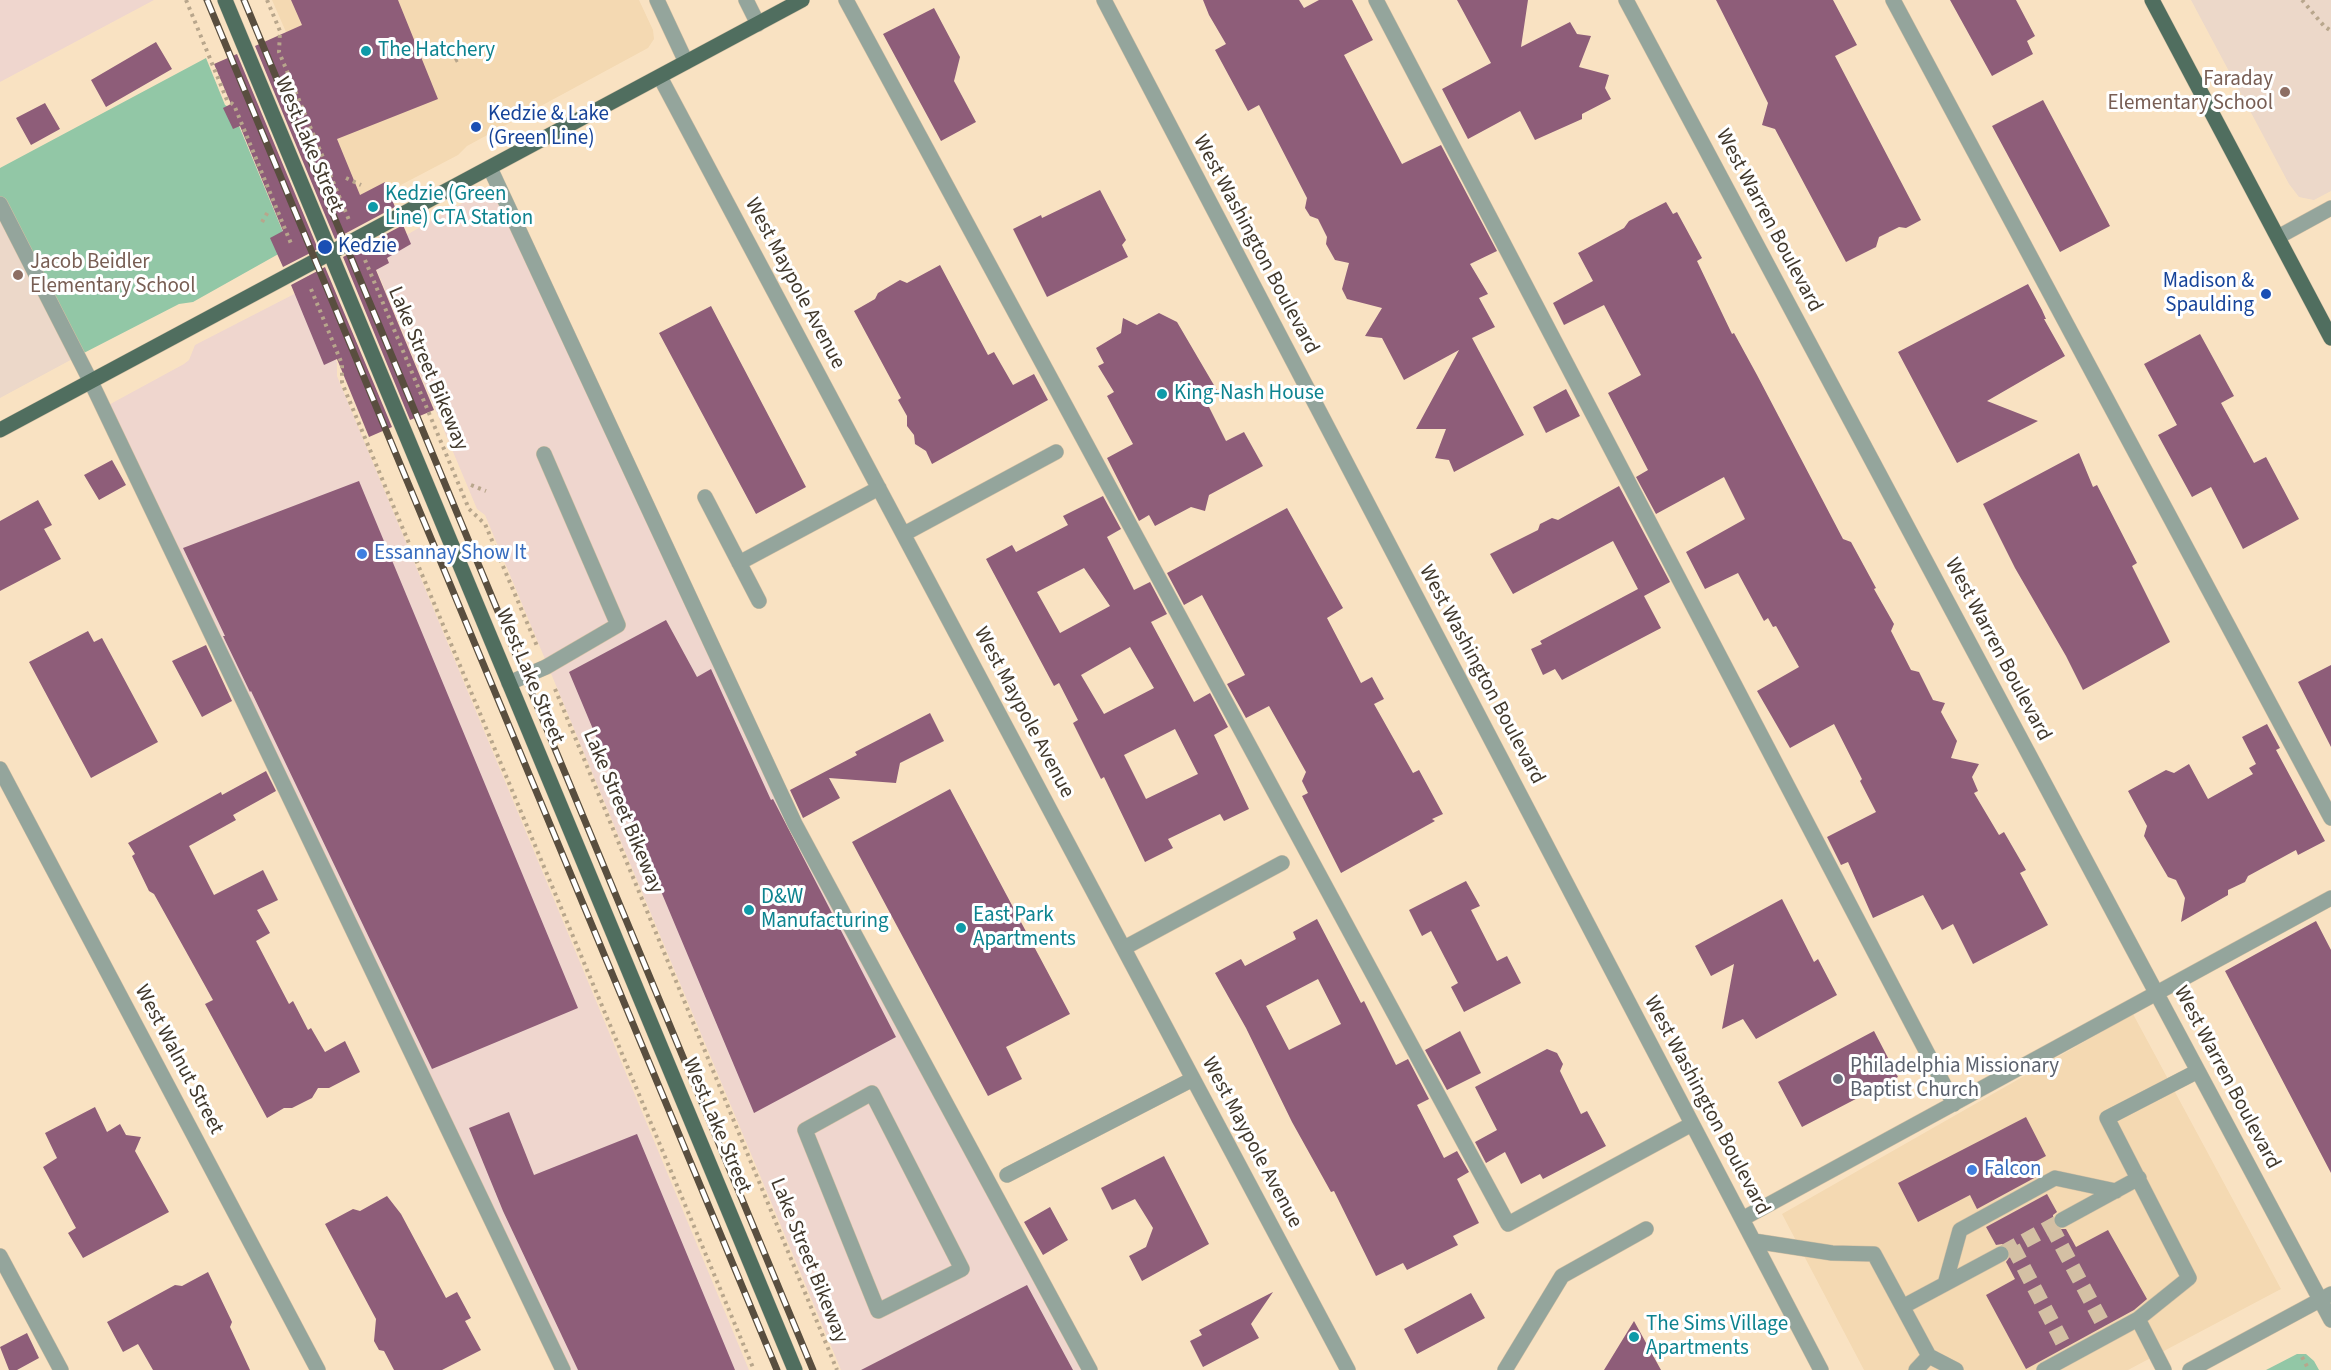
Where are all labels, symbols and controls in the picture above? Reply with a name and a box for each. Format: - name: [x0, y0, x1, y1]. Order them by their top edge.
- place label: The Hatchery: [378, 38, 495, 64]
- marker: The Hatchery: [359, 44, 373, 58]
- place label: Faraday Elementary School: [2107, 67, 2273, 117]
- street label: West Lake Street: [268, 74, 348, 216]
- marker: Faraday Elementary School: [2278, 85, 2292, 99]
- place label: Kedzie & Lake (Green Line): [488, 102, 609, 152]
- marker: Kedzie & Lake (Green Line): [469, 120, 483, 134]
- street label: West Warren Boulevard: [1709, 125, 1827, 317]
- street label: West Washington Boulevard: [1187, 131, 1323, 359]
- place label: Kedzie (Green Line) CTA Station: [385, 182, 533, 232]
- street label: West Maypole Avenue: [738, 194, 850, 374]
- marker: Kedzie (Green Line) CTA Station: [366, 200, 380, 214]
- place label: Kedzie: [338, 234, 397, 260]
- marker: Kedzie: [316, 238, 334, 256]
- place label: Jacob Beidler Elementary School: [30, 250, 196, 300]
- marker: Jacob Beidler Elementary School: [11, 268, 25, 282]
- place label: Madison & Spaulding: [2163, 269, 2254, 319]
- street label: Lake Street Bikeway: [381, 283, 473, 455]
- marker: Madison & Spaulding: [2259, 287, 2273, 301]
- place label: King-Nash House: [1174, 381, 1324, 407]
- marker: King-Nash House: [1155, 387, 1169, 401]
- place label: Essannay Show It: [374, 541, 527, 567]
- marker: Essannay Show It: [355, 547, 369, 561]
- street label: West Warren Boulevard: [1938, 554, 2056, 746]
- street label: West Washington Boulevard: [1413, 561, 1549, 789]
- street label: West Lake Street: [489, 606, 569, 748]
- street label: West Maypole Avenue: [967, 623, 1079, 803]
- street label: Lake Street Bikeway: [576, 726, 668, 898]
- place label: D&W Manufacturing: [761, 885, 888, 935]
- marker: D&W Manufacturing: [742, 903, 756, 917]
- place label: East Park Apartments: [973, 903, 1076, 953]
- marker: East Park Apartments: [954, 921, 968, 935]
- street label: West Walnut Street: [128, 981, 228, 1139]
- street label: West Warren Boulevard: [2167, 982, 2285, 1174]
- street label: West Washington Boulevard: [1638, 992, 1774, 1220]
- street label: West Maypole Avenue: [1195, 1053, 1307, 1233]
- place label: Philadelphia Missionary Baptist Church: [1850, 1054, 2059, 1104]
- street label: West Lake Street: [676, 1055, 756, 1197]
- marker: Philadelphia Missionary Baptist Church: [1831, 1072, 1845, 1086]
- place label: Falcon: [1984, 1157, 2042, 1183]
- marker: Falcon: [1965, 1163, 1979, 1177]
- street label: Lake Street Bikeway: [763, 1175, 853, 1347]
- place label: The Sims Village Apartments: [1646, 1312, 1788, 1362]
- marker: The Sims Village Apartments: [1627, 1330, 1641, 1344]

